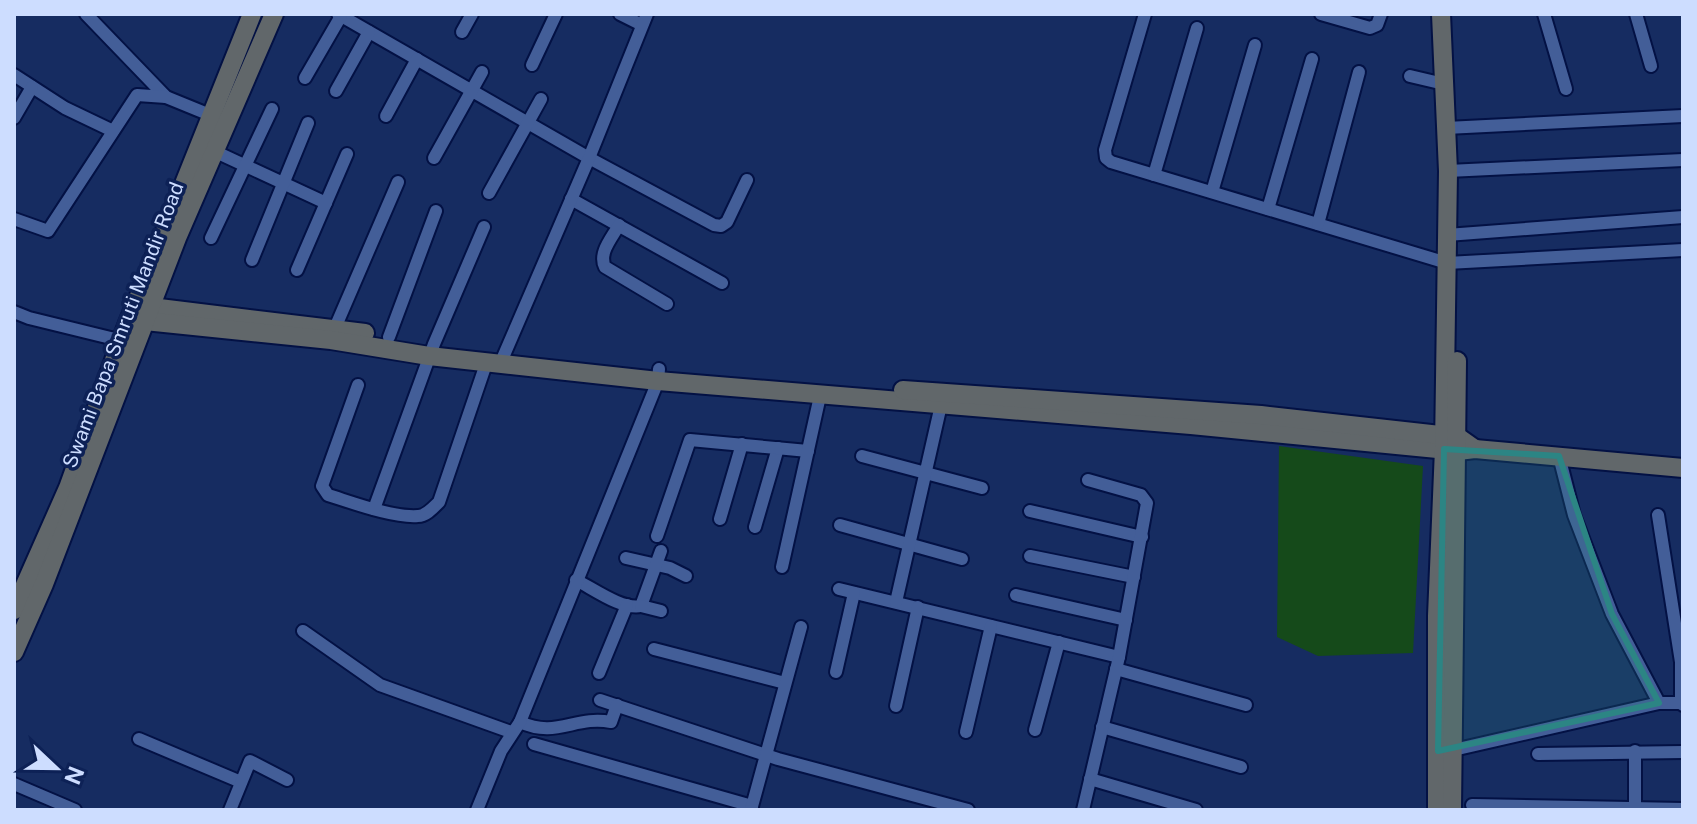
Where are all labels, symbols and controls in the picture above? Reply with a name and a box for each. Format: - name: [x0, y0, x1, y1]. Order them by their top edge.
- street label: Swami Bapa Smruti Mandir Road: [57, 179, 189, 471]
- north arrow: [16, 728, 96, 808]
- text: N: [59, 763, 90, 788]

